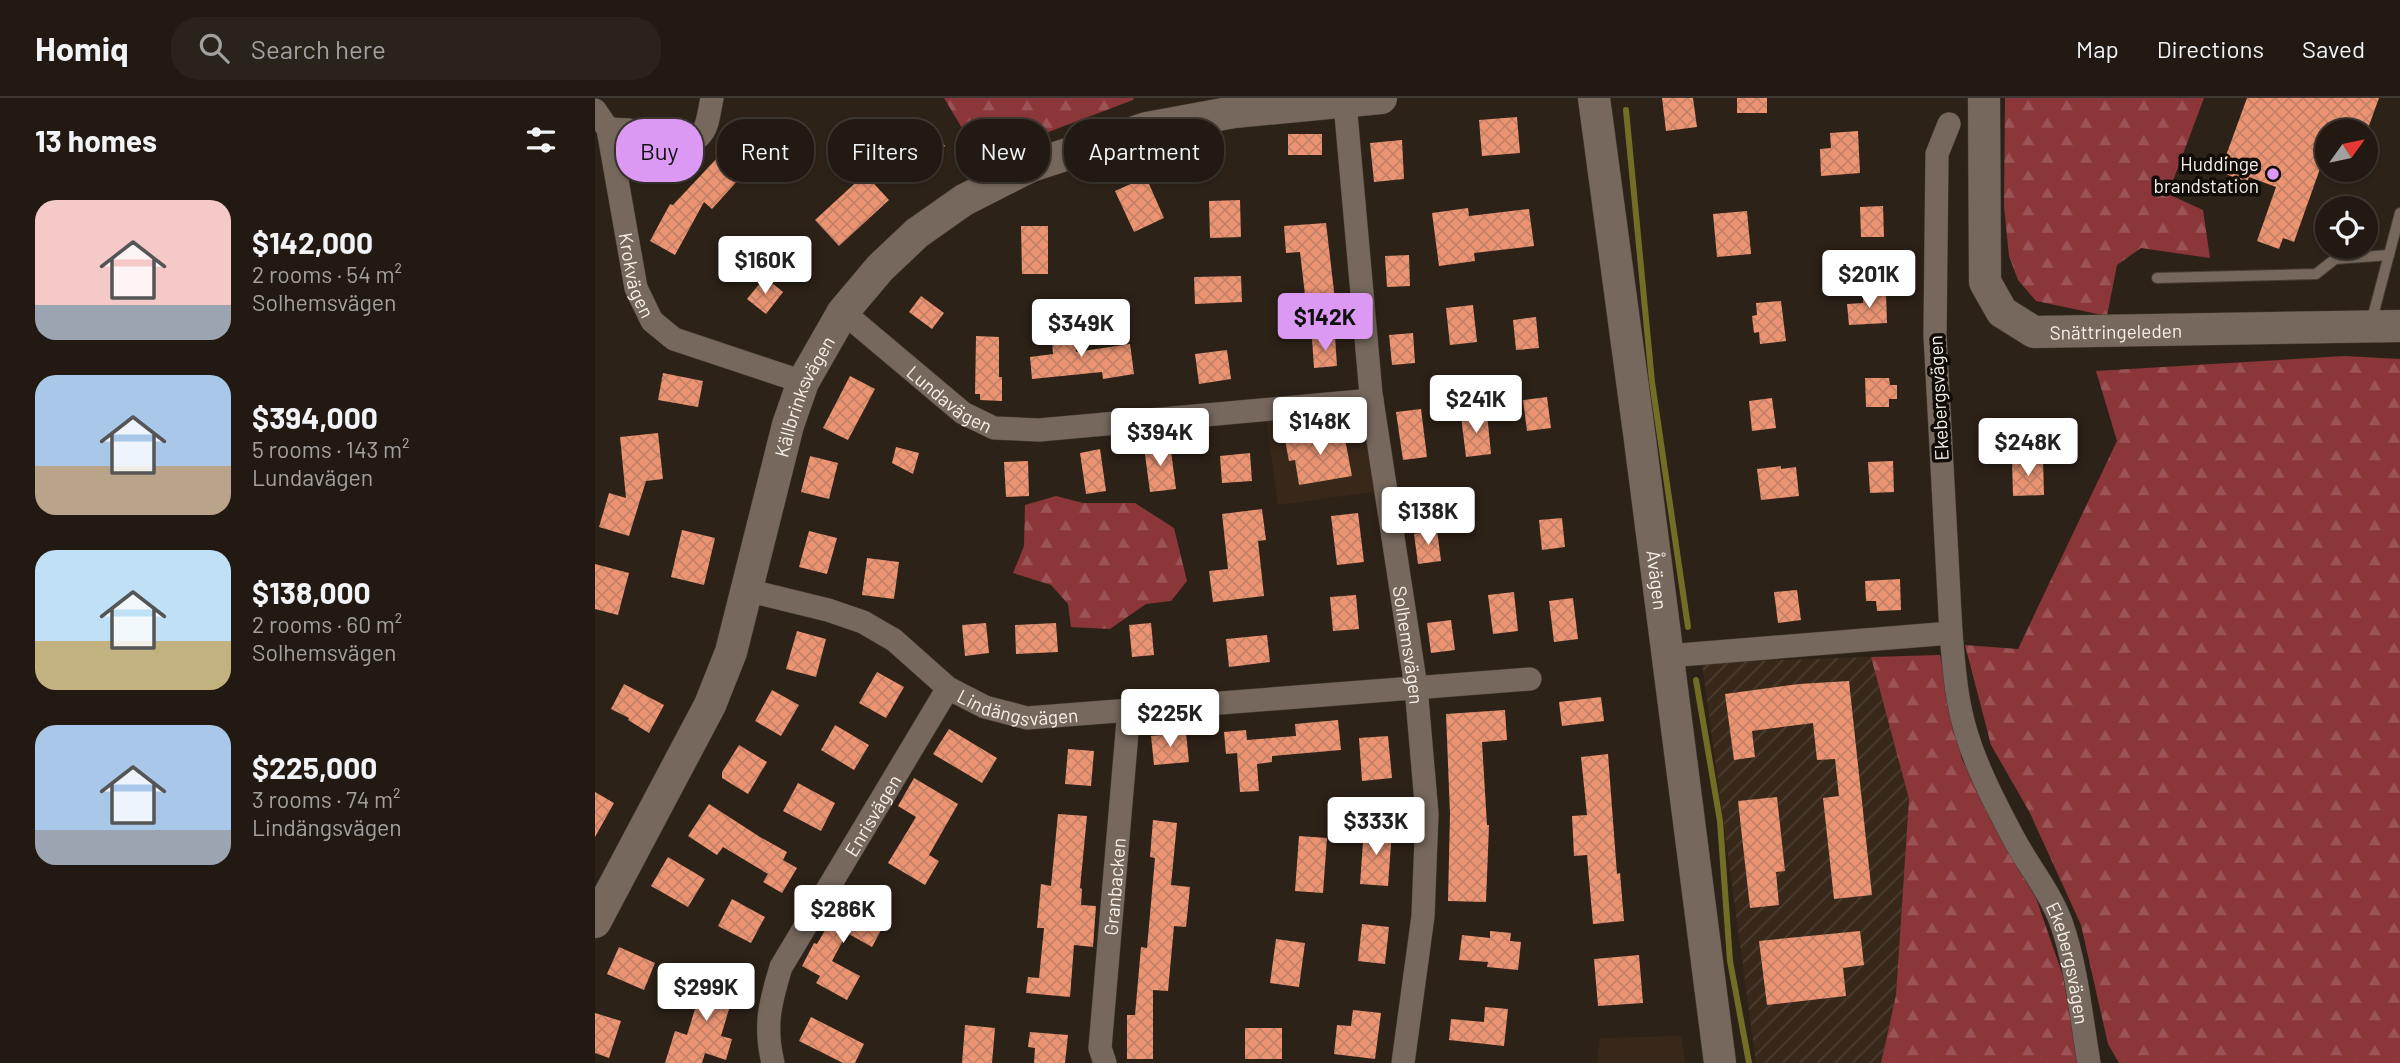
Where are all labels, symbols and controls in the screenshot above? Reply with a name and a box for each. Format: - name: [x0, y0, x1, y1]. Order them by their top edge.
- search box: [171, 17, 661, 80]
- text: Homiq: [35, 28, 129, 68]
- icon: search: [195, 29, 233, 67]
- text: Search here: [251, 33, 386, 64]
- text: Map: [2076, 34, 2119, 63]
- text: Directions: [2157, 34, 2264, 63]
- text: Saved: [2302, 34, 2365, 63]
- chip: Buy: [616, 119, 703, 182]
- chip: Rent: [717, 119, 814, 182]
- chip: Filters: [828, 119, 942, 182]
- chip: New: [956, 119, 1050, 182]
- chip: Apartment: [1064, 119, 1224, 182]
- north arrow: [2315, 119, 2378, 182]
- map controls: [2315, 119, 2378, 259]
- icon: filters: [522, 121, 560, 159]
- text: 13 homes: [35, 122, 157, 158]
- place label: Huddinge brandstation: [2154, 152, 2259, 197]
- marker: Huddinge brandstation: [2265, 166, 2281, 182]
- button: locate: [2315, 196, 2378, 259]
- text: $142,000: [252, 224, 373, 260]
- icon: home: [91, 228, 175, 312]
- street label: Krokvägen: [615, 231, 660, 321]
- pin: $160K: [716, 236, 814, 296]
- text: $160K: [734, 245, 796, 273]
- pin: $201K: [1820, 250, 1918, 310]
- text: $201K: [1838, 259, 1900, 287]
- text: 2 rooms · 54 m²: [252, 260, 402, 288]
- text: Solhemsvägen: [252, 288, 397, 316]
- pin: $142K: [1276, 294, 1374, 353]
- pin: $349K: [1032, 300, 1130, 359]
- text: $142K: [1294, 302, 1356, 330]
- text: $349K: [1048, 308, 1114, 336]
- street label: Snättringeleden: [2049, 318, 2182, 343]
- street label: Källbrinksvägen: [769, 331, 839, 459]
- street label: Ekebergsvägen: [1923, 335, 1953, 461]
- street label: Lundavägen: [903, 360, 996, 437]
- pin: $241K: [1427, 376, 1525, 435]
- text: $241K: [1446, 384, 1506, 412]
- pin: $148K: [1271, 398, 1369, 457]
- text: $394,000: [252, 399, 378, 435]
- icon: home: [91, 403, 175, 487]
- text: $148K: [1289, 406, 1351, 434]
- pin: $394K: [1111, 408, 1209, 468]
- text: $394K: [1127, 417, 1193, 445]
- pin: $248K: [1979, 418, 2077, 478]
- text: $248K: [1995, 427, 2061, 455]
- text: 5 rooms · 143 m²: [252, 435, 410, 463]
- text: Lundavägen: [252, 463, 373, 491]
- pin: $138K: [1379, 488, 1477, 547]
- text: $138K: [1398, 496, 1458, 524]
- street label: Åvägen: [1643, 548, 1673, 611]
- text: $138,000: [252, 574, 371, 610]
- icon: home: [91, 578, 175, 662]
- street label: Solhemsvägen: [1389, 584, 1429, 705]
- text: 2 rooms · 60 m²: [252, 610, 402, 638]
- text: Solhemsvägen: [252, 638, 397, 666]
- street label: Lindängsvägen: [954, 684, 1079, 730]
- pin: $225K: [1121, 690, 1219, 749]
- text: $225K: [1137, 698, 1203, 726]
- text: $225,000: [252, 749, 377, 785]
- icon: home: [91, 753, 175, 837]
- street label: Enrisvägen: [839, 770, 905, 860]
- text: 3 rooms · 74 m²: [252, 785, 401, 813]
- pin: $333K: [1327, 798, 1425, 857]
- text: $333K: [1344, 806, 1408, 834]
- text: Lindängsvägen: [252, 813, 402, 841]
- street label: Granbacken: [1098, 837, 1129, 936]
- pin: $286K: [794, 886, 892, 945]
- text: $286K: [810, 894, 876, 922]
- street label: Ekebergsvägen: [2042, 898, 2094, 1026]
- pin: $299K: [657, 964, 755, 1023]
- text: $299K: [674, 972, 738, 1000]

